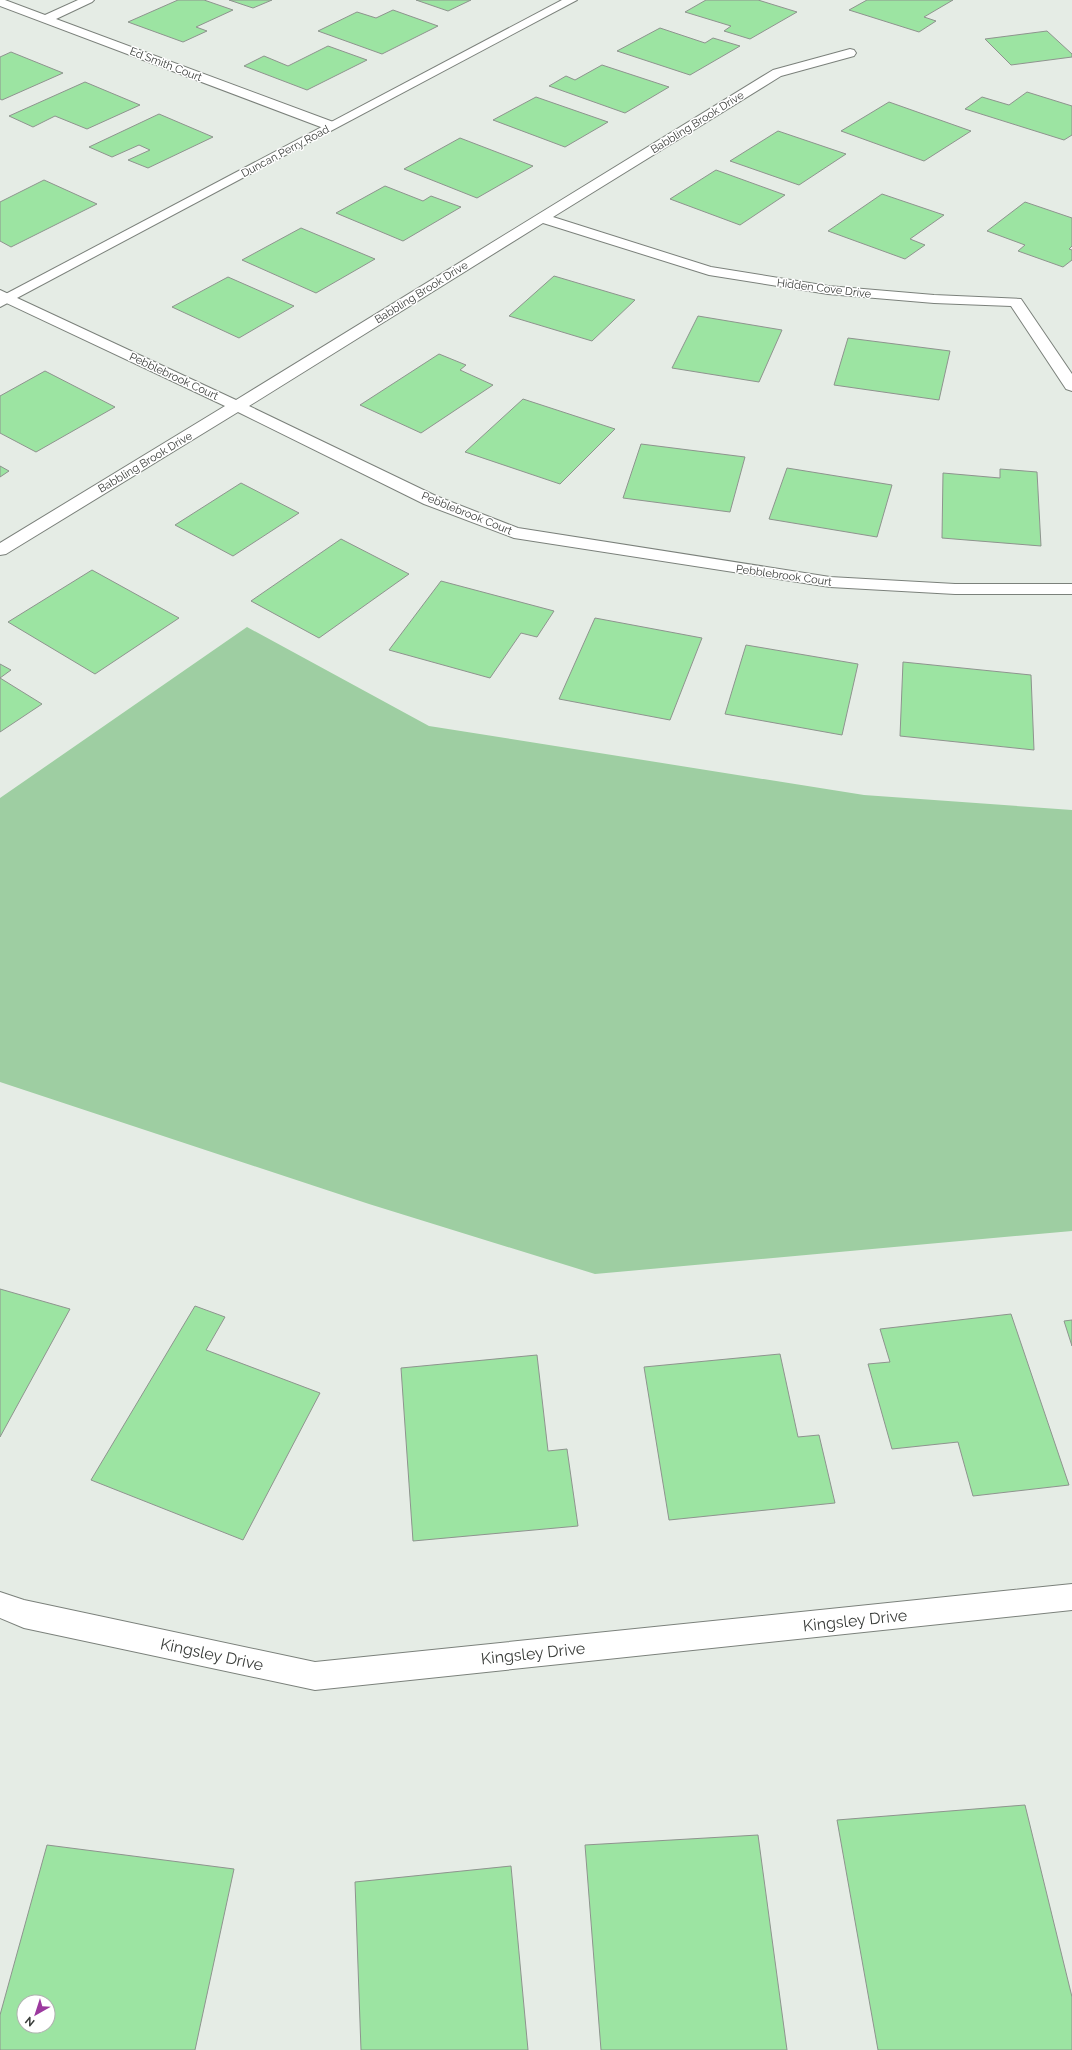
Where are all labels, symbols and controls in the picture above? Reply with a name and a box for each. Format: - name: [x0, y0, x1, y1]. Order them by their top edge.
- street label: Ed Smith Court: [128, 45, 204, 84]
- street label: Babbling Brook Drive: [648, 88, 747, 156]
- street label: Duncan Perry Road: [239, 123, 332, 180]
- street label: Babbling Brook Drive: [372, 258, 471, 326]
- street label: Hidden Cove Drive: [776, 276, 872, 301]
- street label: Pebblebrook Court: [127, 350, 221, 403]
- street label: Babbling Brook Drive: [96, 429, 195, 496]
- street label: Pebblebrook Court: [420, 489, 514, 538]
- street label: Pebblebrook Court: [735, 562, 833, 589]
- street label: Kingsley Drive: [802, 1606, 908, 1635]
- street label: Kingsley Drive: [159, 1634, 265, 1675]
- street label: Kingsley Drive: [480, 1639, 586, 1668]
- north arrow: [16, 1994, 56, 2034]
- text: N: [23, 2014, 37, 2029]

